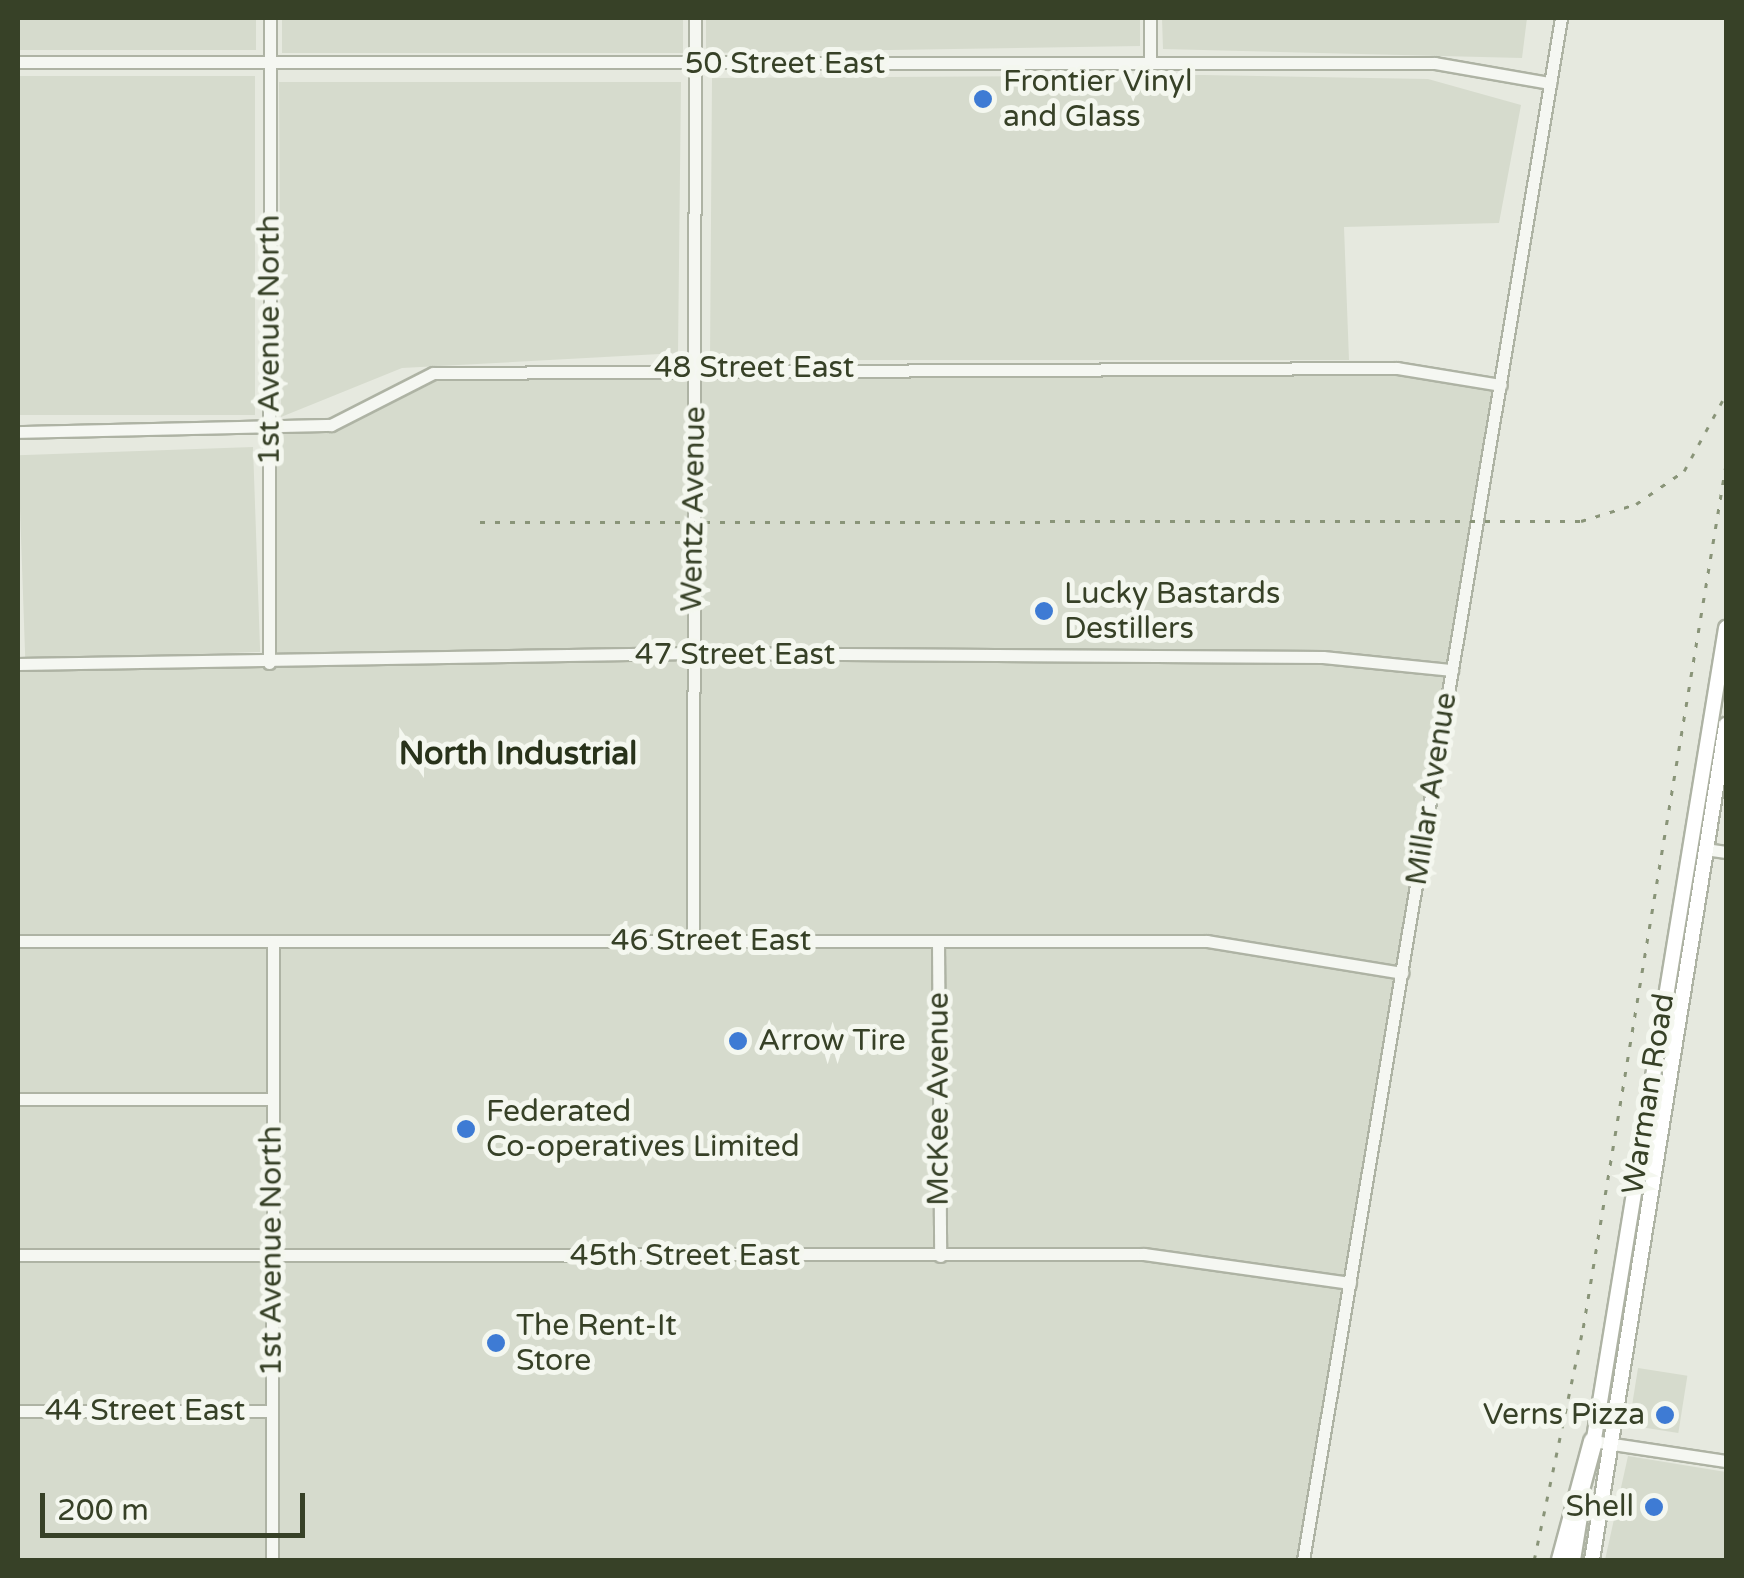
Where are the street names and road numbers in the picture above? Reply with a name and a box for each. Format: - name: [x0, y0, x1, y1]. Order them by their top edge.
- street label: 50 Street East: [685, 46, 885, 82]
- street label: 1st Avenue North: [252, 215, 288, 465]
- street label: 48 Street East: [654, 350, 854, 386]
- street label: Wentz Avenue: [674, 406, 714, 612]
- street label: 47 Street East: [635, 637, 835, 673]
- street label: Millar Avenue: [1399, 690, 1465, 888]
- street label: 46 Street East: [611, 923, 811, 959]
- street label: Warman Road: [1615, 991, 1683, 1197]
- street label: McKee Avenue: [921, 992, 957, 1206]
- street label: 1st Avenue North: [254, 1126, 290, 1376]
- street label: 45th Street East: [570, 1238, 800, 1274]
- street label: 44 Street East: [45, 1393, 245, 1429]

